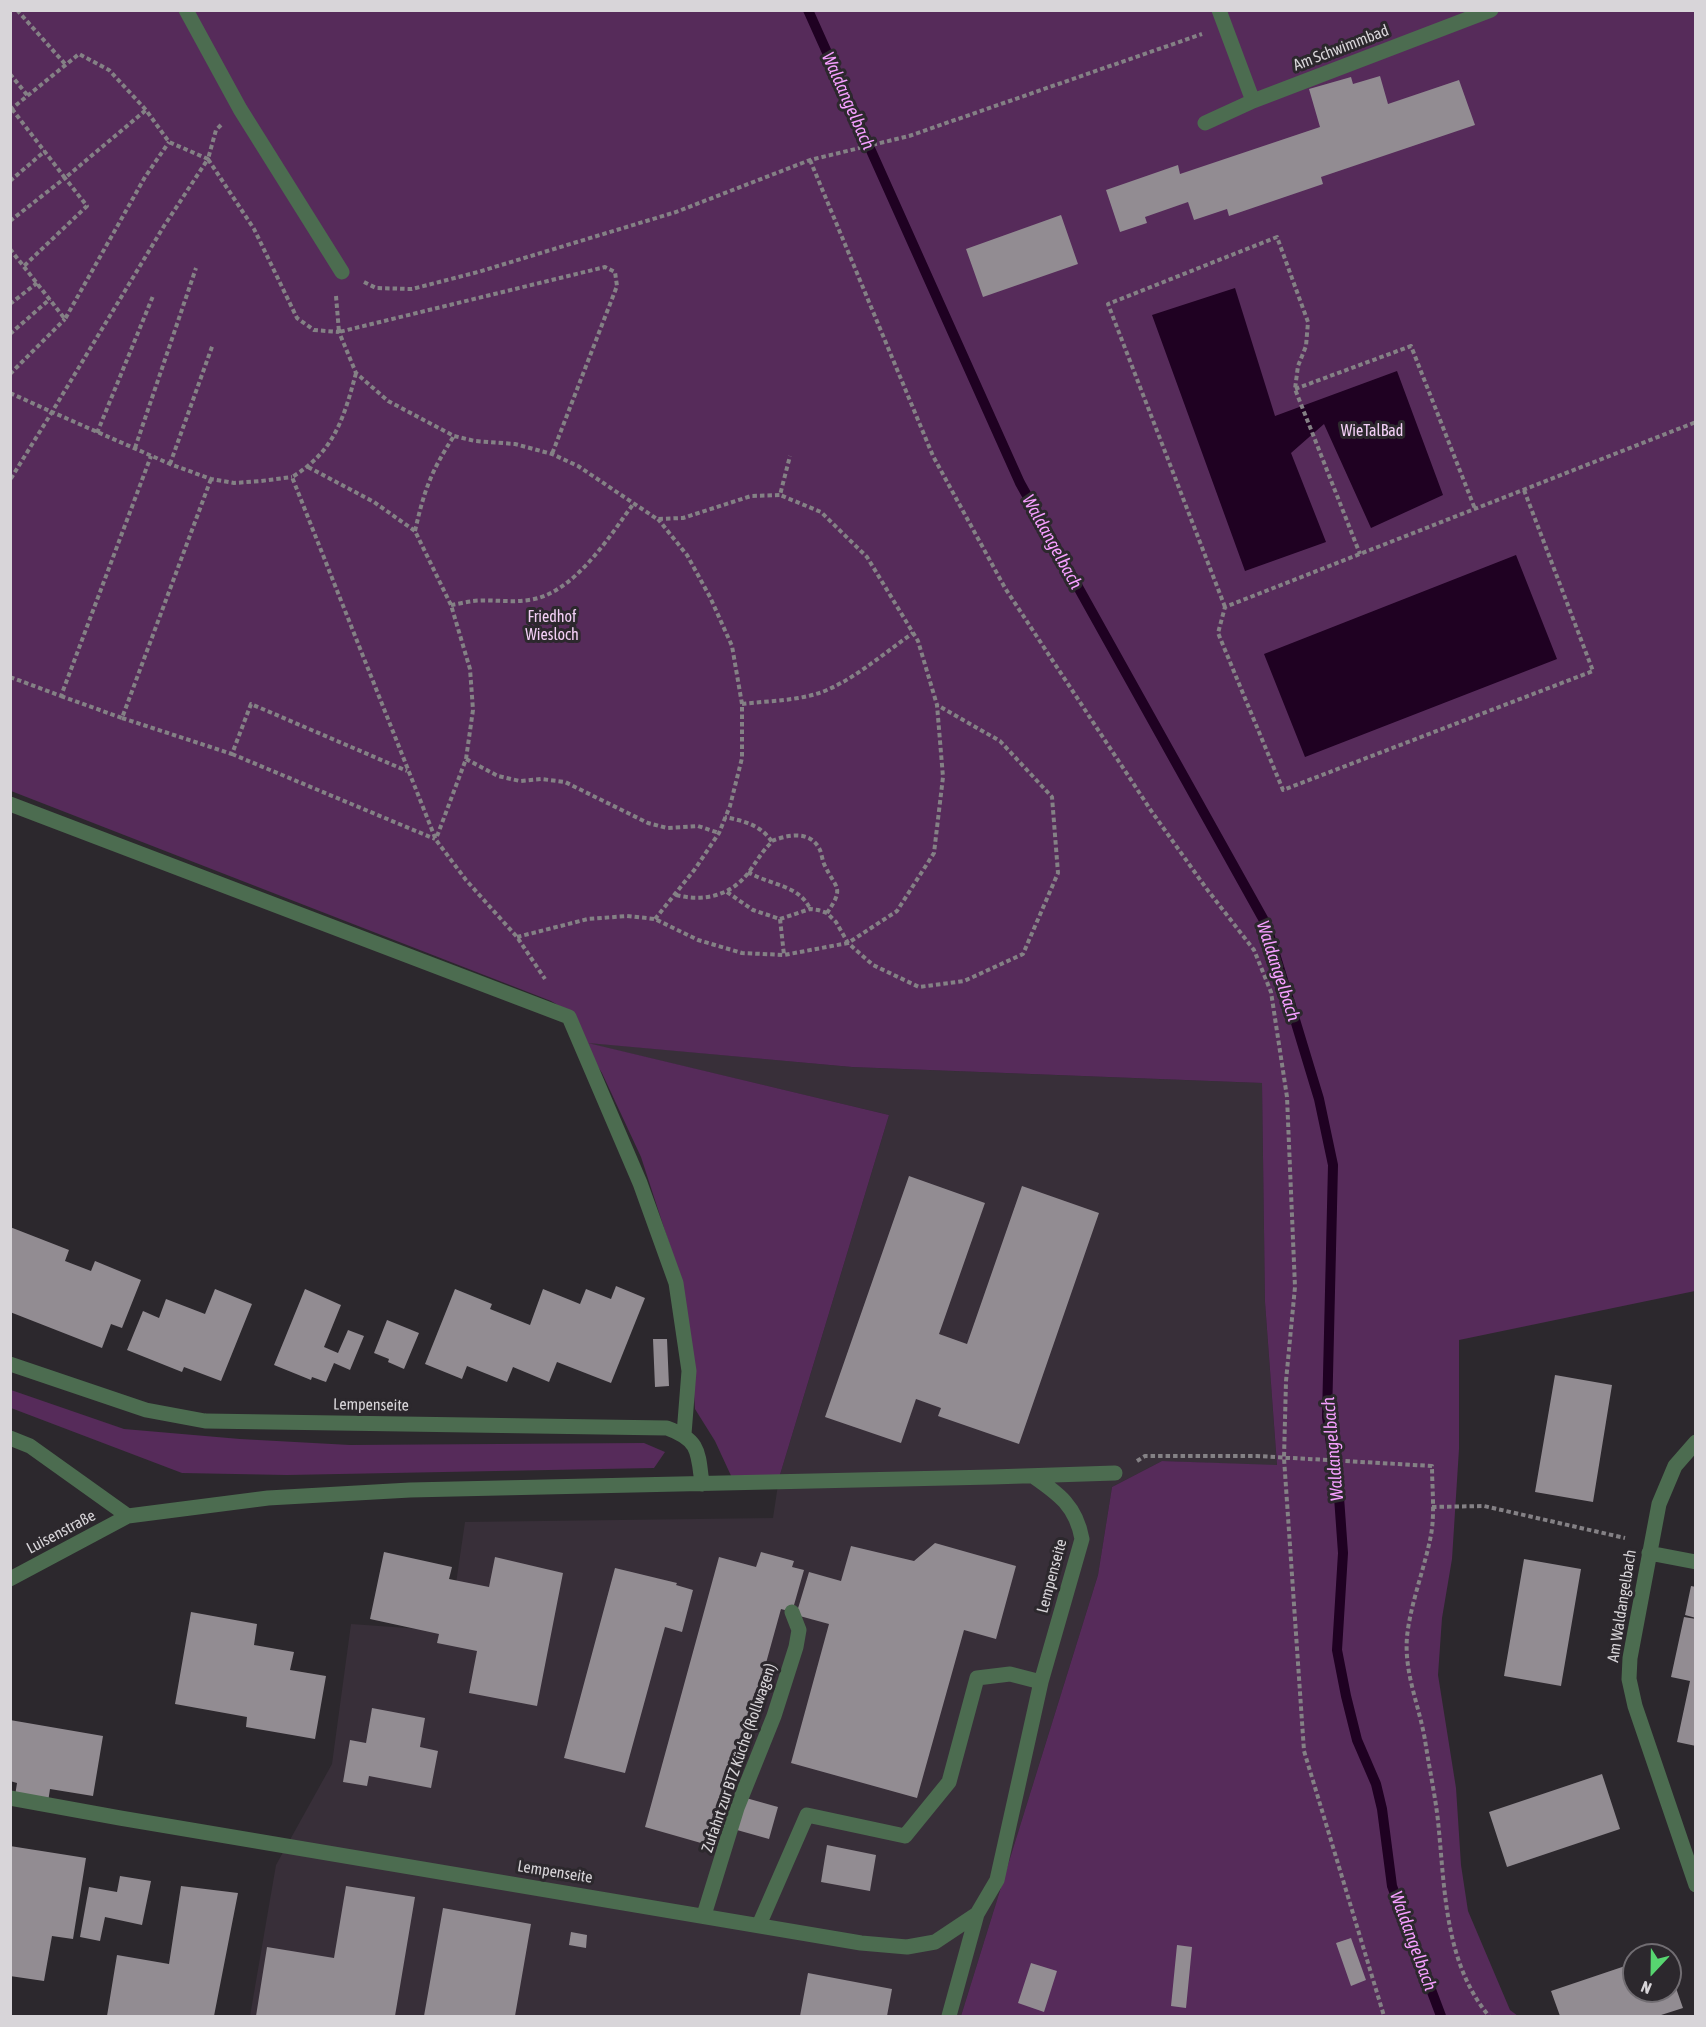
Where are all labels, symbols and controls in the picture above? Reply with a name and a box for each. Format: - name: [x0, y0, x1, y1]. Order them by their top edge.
- street label: Am Schwimmbad: [1290, 21, 1392, 75]
- water label: Waldangelbach: [817, 49, 879, 153]
- park label: WieTalBad: [1341, 421, 1403, 441]
- water label: Waldangelbach: [1017, 491, 1087, 593]
- park label: Friedhof Wiesloch: [525, 607, 579, 645]
- water label: Waldangelbach: [1252, 918, 1304, 1024]
- street label: Lempenseite: [333, 1395, 409, 1415]
- water label: Waldangelbach: [1318, 1396, 1348, 1502]
- street label: Luisenstraße: [23, 1506, 99, 1558]
- street label: Lempenseite: [1033, 1537, 1071, 1615]
- street label: Am Waldangelbach: [1604, 1548, 1640, 1664]
- street label: Zufahrt zur BTZ Küche (Rollwagen): [698, 1661, 780, 1855]
- street label: Lempenseite: [516, 1857, 594, 1887]
- water label: Waldangelbach: [1385, 1888, 1441, 1994]
- north arrow: [1622, 1943, 1682, 2003]
- text: N: [1638, 1978, 1654, 1998]

